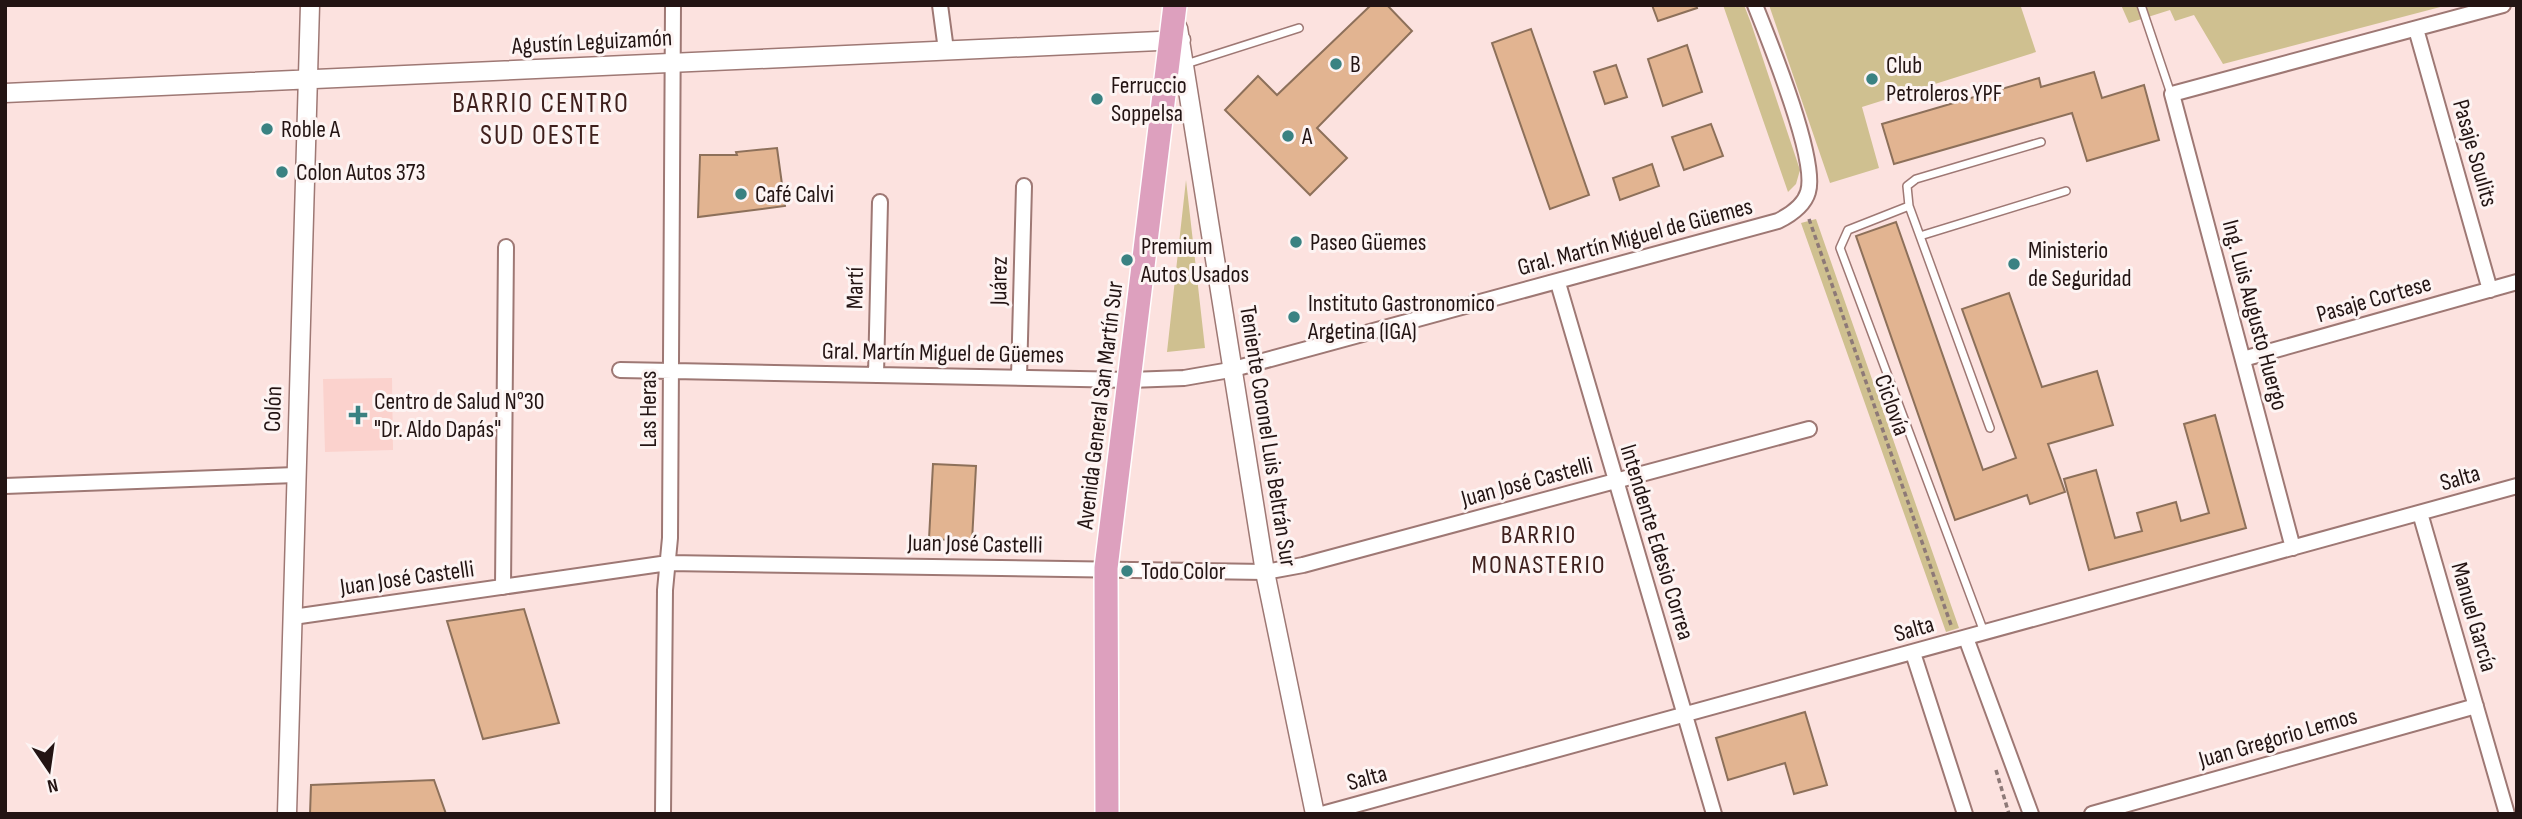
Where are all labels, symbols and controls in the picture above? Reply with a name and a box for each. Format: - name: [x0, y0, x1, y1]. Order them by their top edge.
- street label: Agustín Leguizamón: [510, 23, 673, 61]
- place label: B: [1350, 50, 1361, 79]
- place label: Club Petroleros YPF: [1886, 51, 2002, 108]
- marker: B: [1328, 56, 1344, 72]
- place label: Ferruccio Soppelsa: [1111, 71, 1187, 128]
- marker: Club Petroleros YPF: [1864, 71, 1880, 87]
- district label: BARRIO CENTRO SUD OESTE: [452, 87, 630, 152]
- marker: Ferruccio Soppelsa: [1089, 91, 1105, 107]
- street label: Pasaje Soulits: [2446, 96, 2504, 210]
- place label: Roble A: [281, 115, 341, 144]
- marker: Roble A: [259, 121, 275, 137]
- place label: A: [1301, 122, 1313, 151]
- marker: A: [1280, 128, 1296, 144]
- place label: Colon Autos 373: [296, 158, 425, 187]
- marker: Colon Autos 373: [274, 164, 290, 180]
- place label: Café Calvi: [755, 180, 834, 209]
- marker: Café Calvi: [733, 186, 749, 202]
- street label: Gral. Martín Miguel de Güemes: [1514, 192, 1756, 282]
- street label: Ing. Luis Augusto Huergo: [2216, 217, 2294, 413]
- place label: Paseo Güemes: [1310, 228, 1426, 257]
- place label: Premium Autos Usados: [1140, 232, 1249, 289]
- marker: Paseo Güemes: [1288, 234, 1304, 250]
- place label: Ministerio de Seguridad: [2028, 236, 2132, 293]
- marker: Premium Autos Usados: [1119, 252, 1135, 268]
- street label: Juárez: [984, 256, 1014, 307]
- marker: Ministerio de Seguridad: [2006, 256, 2022, 272]
- street label: Martí: [840, 266, 870, 309]
- street label: Pasaje Cortese: [2313, 269, 2435, 329]
- street label: Avenida General San Martín Sur: [1070, 279, 1130, 532]
- place label: Instituto Gastronomico Argetina (IGA): [1307, 289, 1495, 346]
- street label: Teniente Coronel Luis Beltrán Sur: [1233, 303, 1303, 569]
- marker: Instituto Gastronomico Argetina (IGA): [1286, 309, 1302, 325]
- street label: Gral. Martín Miguel de Güemes: [822, 336, 1064, 370]
- street label: Ciclovía: [1868, 370, 1916, 440]
- street label: Las Heras: [634, 371, 663, 447]
- street label: Colón: [258, 385, 288, 433]
- place label: Centro de Salud N°30 "Dr. Aldo Dapás": [374, 387, 545, 444]
- marker: Centro de Salud N°30 "Dr. Aldo Dapás": [348, 405, 368, 425]
- street label: Intendente Edesio Correa: [1613, 441, 1701, 643]
- street label: Juan José Castelli: [1457, 451, 1596, 514]
- street label: Salta: [2437, 458, 2483, 498]
- district label: BARRIO MONASTERIO: [1472, 520, 1606, 581]
- street label: Juan José Castelli: [906, 528, 1043, 560]
- street label: Juan José Castelli: [337, 554, 476, 602]
- place label: Todo Color: [1141, 557, 1226, 586]
- street label: Manuel García: [2445, 559, 2503, 675]
- marker: Todo Color: [1119, 563, 1135, 579]
- street label: Salta: [1891, 609, 1937, 649]
- street label: Juan Gregorio Lemos: [2195, 702, 2360, 775]
- north arrow: [14, 735, 84, 805]
- street label: Salta: [1344, 759, 1390, 797]
- text: N: [45, 773, 60, 797]

